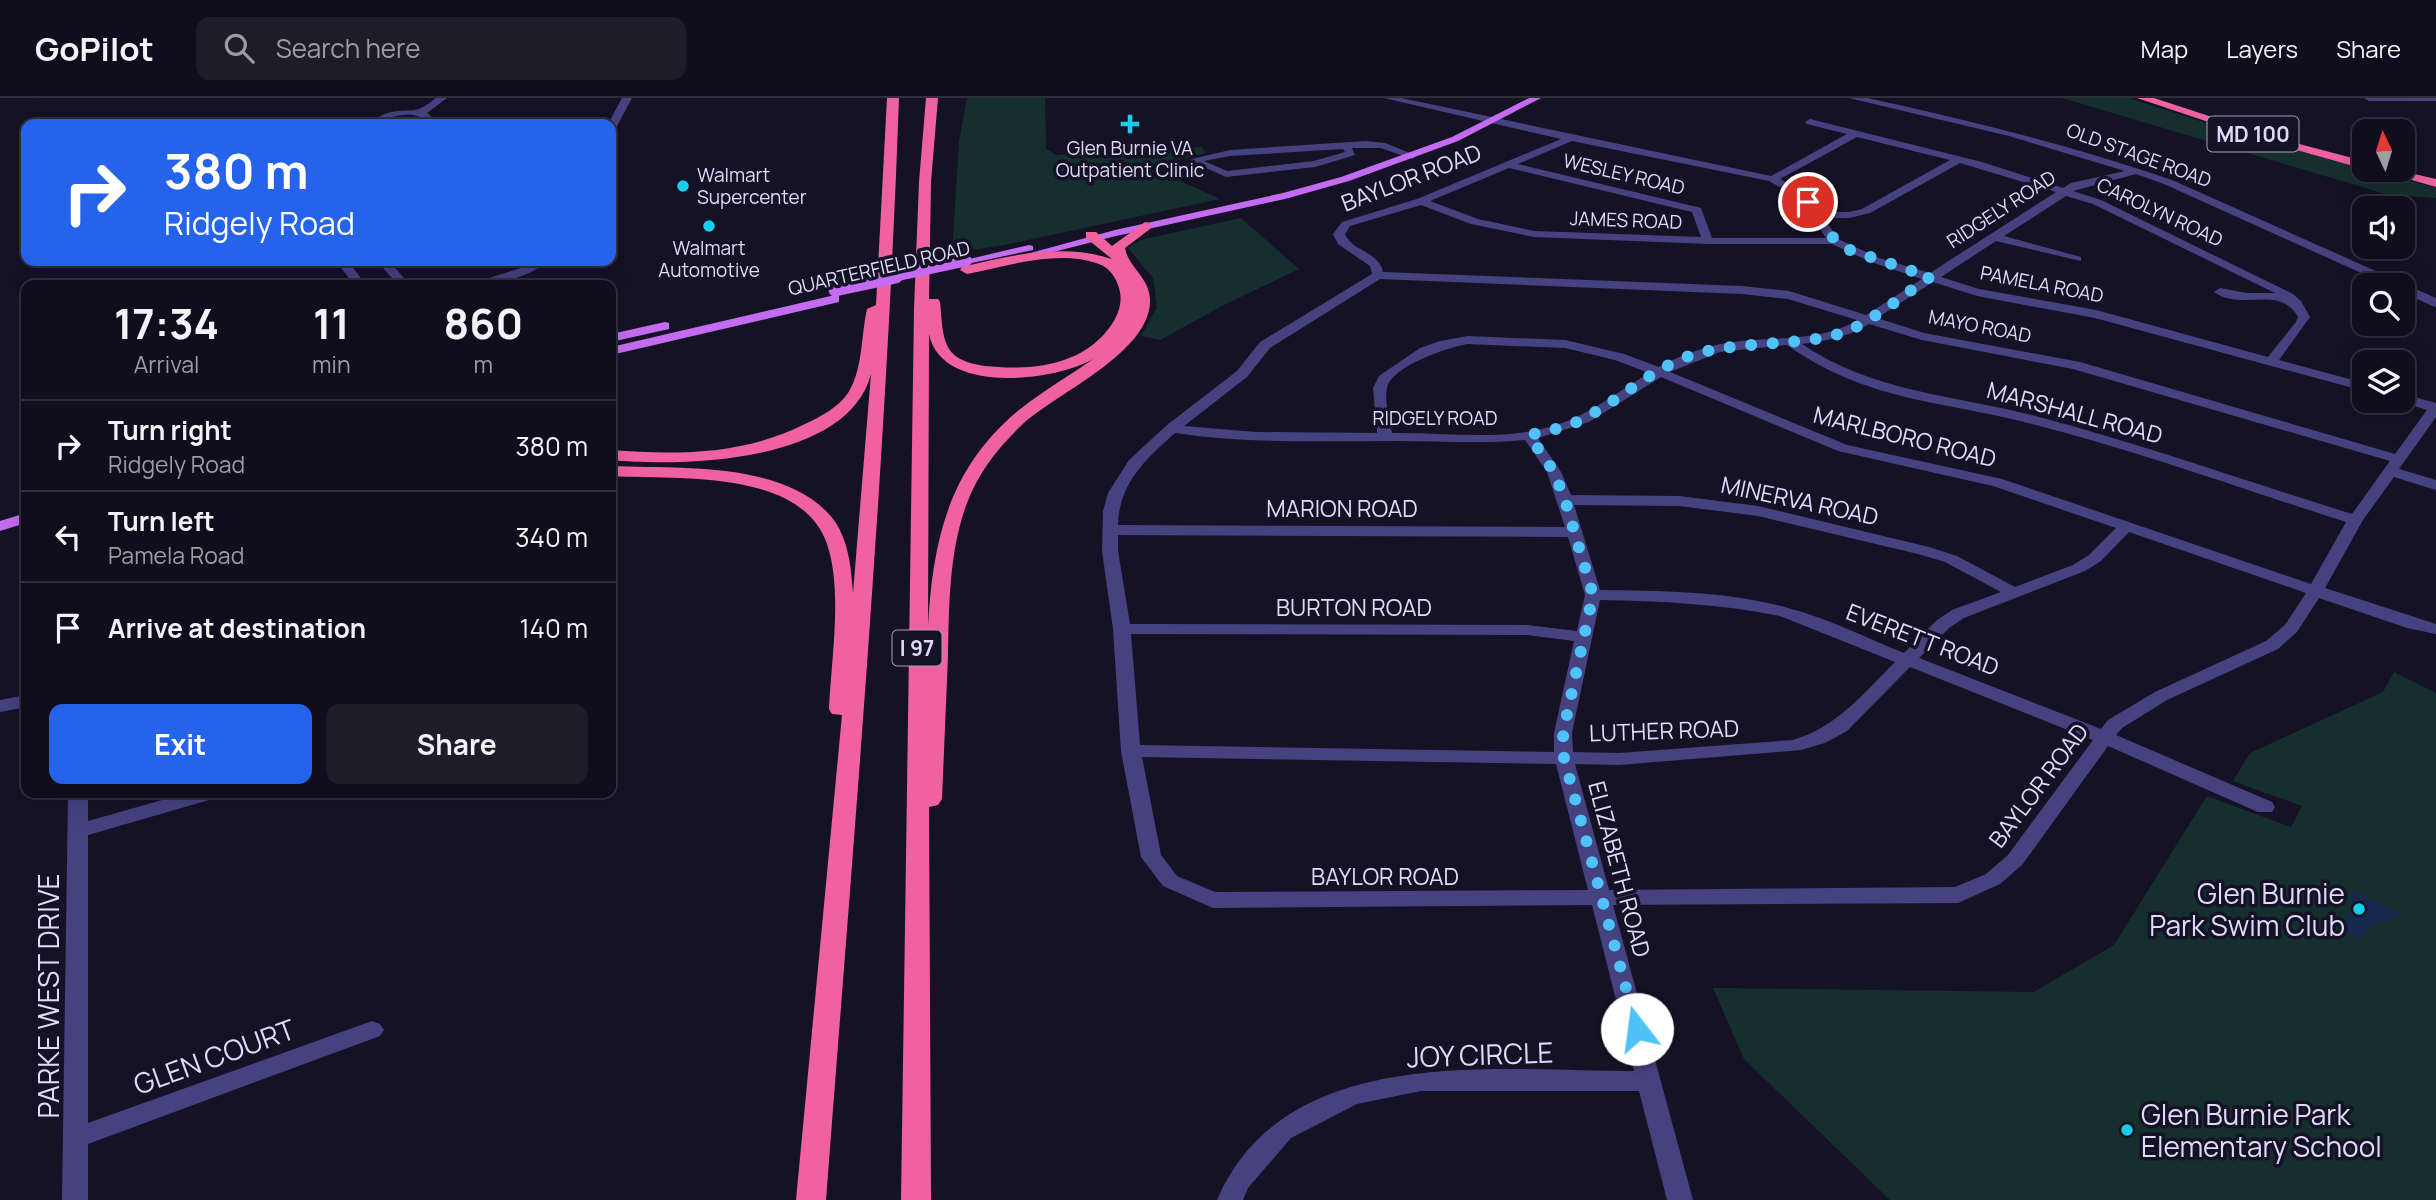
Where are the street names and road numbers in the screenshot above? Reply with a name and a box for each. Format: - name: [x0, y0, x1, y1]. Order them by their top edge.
- street label: OLD STAGE ROAD: [2063, 117, 2215, 193]
- road number: MD 100: [2208, 117, 2298, 152]
- street label: BAYLOR ROAD: [1336, 136, 1486, 218]
- street label: WESLEY ROAD: [1561, 147, 1687, 201]
- street label: RIDGELY ROAD: [1942, 164, 2060, 254]
- street label: CAROLYN ROAD: [2093, 171, 2227, 253]
- street label: JAMES ROAD: [1569, 205, 1683, 235]
- street label: QUARTERFIELD ROAD: [786, 234, 972, 302]
- street label: PAMELA ROAD: [1978, 259, 2106, 309]
- street label: MAYO ROAD: [1926, 303, 2034, 349]
- street label: MARSHALL ROAD: [1984, 373, 2166, 451]
- street label: MARLBORO ROAD: [1810, 398, 2000, 474]
- street label: RIDGELY ROAD: [1373, 405, 1497, 431]
- street label: MINERVA ROAD: [1718, 468, 1882, 532]
- street label: MARION ROAD: [1266, 492, 1418, 524]
- street label: BURTON ROAD: [1276, 591, 1432, 623]
- street label: EVERETT ROAD: [1842, 595, 2004, 683]
- road number: I 97: [892, 630, 942, 666]
- street label: LUTHER ROAD: [1588, 711, 1740, 749]
- street label: BAYLOR ROAD: [1981, 716, 2095, 854]
- street label: ELIZABETH ROAD: [1581, 777, 1659, 961]
- street label: BAYLOR ROAD: [1311, 860, 1459, 892]
- street label: PARKE WEST DRIVE: [29, 873, 67, 1119]
- street label: GLEN COURT: [128, 1009, 300, 1103]
- street label: JOY CIRCLE: [1406, 1032, 1554, 1076]

